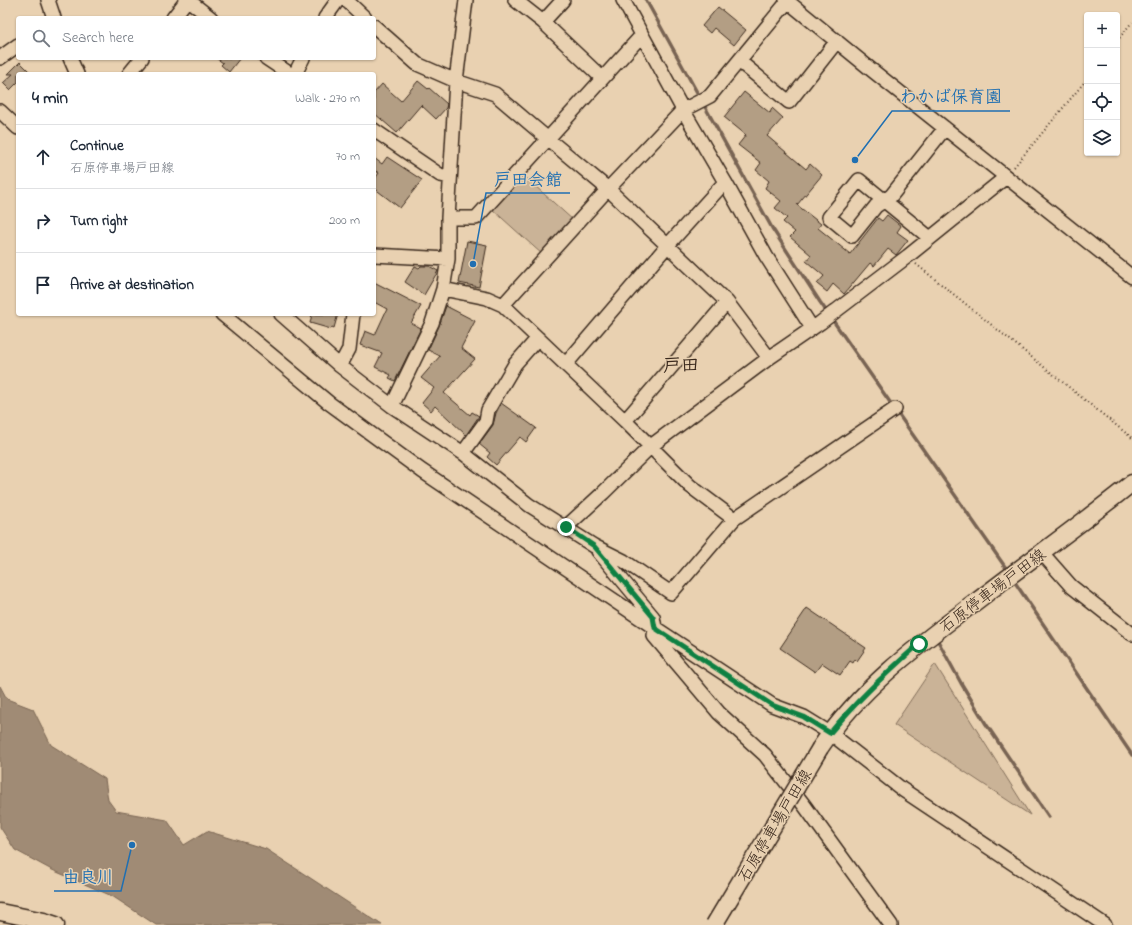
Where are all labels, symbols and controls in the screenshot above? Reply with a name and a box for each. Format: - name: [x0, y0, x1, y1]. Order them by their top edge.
- map controls: [1084, 12, 1120, 156]
- button: +: [1084, 12, 1120, 48]
- search box: [16, 16, 376, 60]
- icon: search: [30, 27, 52, 49]
- text: Search here: [62, 27, 134, 49]
- button: −: [1084, 48, 1120, 84]
- callout: わかば保育園: [892, 82, 1010, 111]
- button: locate: [1084, 84, 1120, 120]
- text: わかば保育園: [900, 85, 1002, 110]
- text: 4 min: [32, 86, 68, 111]
- text: Walk · 270 m: [295, 89, 360, 108]
- button: layers: [1084, 120, 1120, 156]
- text: Continue: [70, 135, 124, 157]
- icon: ahead: [32, 146, 54, 168]
- text: 70 m: [336, 147, 360, 166]
- text: 石原停車場戸田線: [70, 159, 174, 178]
- callout: 戸田会館: [486, 164, 570, 193]
- text: 戸田会館: [494, 168, 562, 193]
- icon: right: [32, 210, 54, 232]
- text: Turn right: [70, 210, 128, 232]
- text: 200 m: [329, 211, 360, 230]
- icon: arrive: [32, 274, 54, 296]
- text: Arrive at destination: [70, 274, 194, 296]
- district label: 戸田: [663, 354, 699, 380]
- route end: [557, 518, 575, 536]
- street label: 石原停車場戸田線: [935, 543, 1052, 640]
- route start: [910, 635, 928, 653]
- street label: 石原停車場戸田線: [732, 765, 819, 887]
- callout: 由良川: [54, 862, 121, 891]
- text: 由良川: [63, 866, 114, 891]

